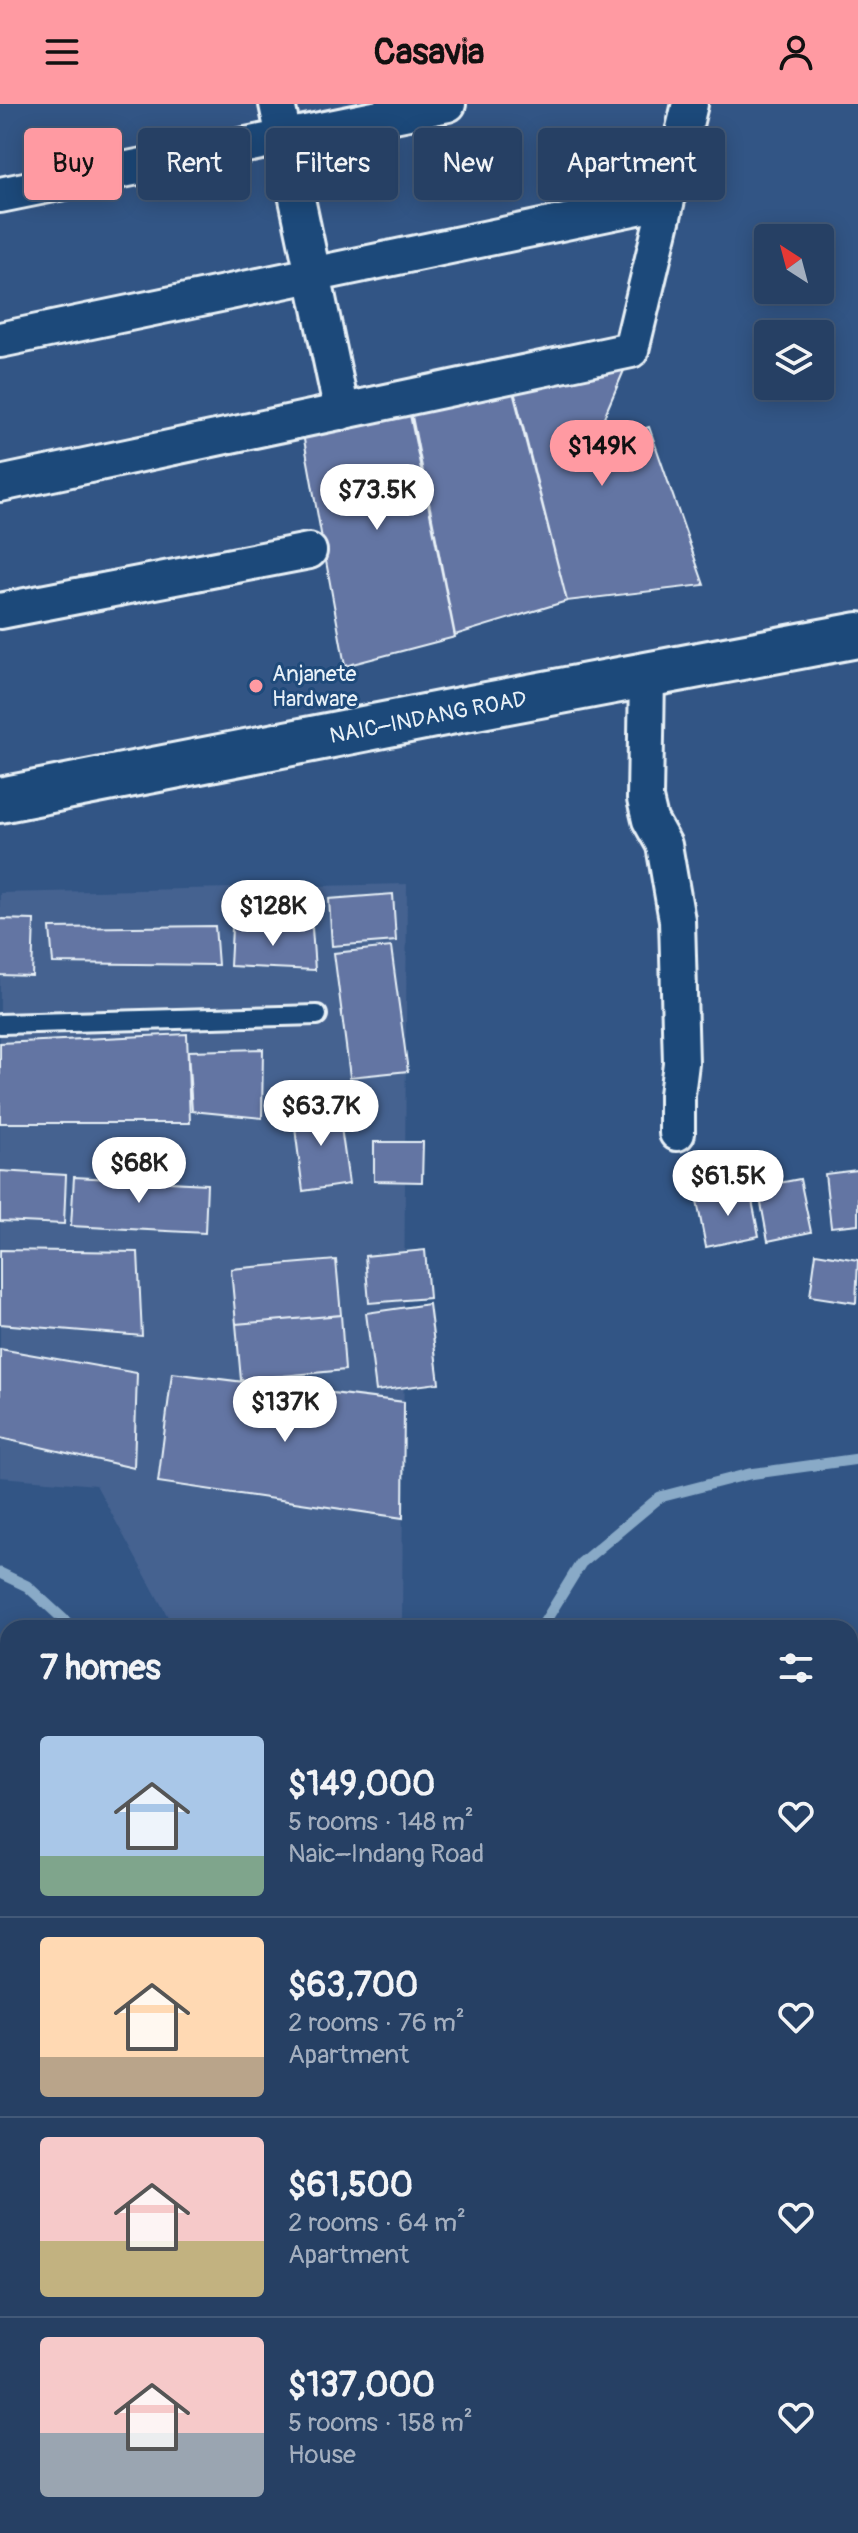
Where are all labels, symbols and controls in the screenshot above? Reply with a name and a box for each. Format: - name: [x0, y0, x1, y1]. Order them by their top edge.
- icon: menu: [40, 30, 84, 74]
- text: Casavia: [373, 30, 485, 75]
- icon: person: [774, 30, 818, 74]
- chip: Buy: [24, 128, 122, 200]
- chip: Rent: [138, 128, 250, 200]
- chip: Filters: [266, 128, 398, 200]
- chip: New: [414, 128, 522, 200]
- chip: Apartment: [538, 128, 725, 200]
- north arrow: [754, 224, 834, 304]
- map controls: [754, 224, 834, 400]
- button: layers: [754, 320, 834, 400]
- pin: $149K: [546, 420, 658, 488]
- text: $149K: [568, 430, 636, 462]
- pin: $73.5K: [312, 464, 442, 532]
- text: $73.5K: [338, 474, 416, 506]
- place label: Anjanete Hardware: [272, 660, 358, 713]
- marker: Anjanete Hardware: [247, 677, 265, 695]
- street label: NAIC–INDANG ROAD: [327, 685, 529, 750]
- pin: $128K: [217, 880, 329, 948]
- text: $128K: [239, 890, 307, 922]
- pin: $63.7K: [256, 1080, 386, 1148]
- text: $63.7K: [282, 1090, 360, 1122]
- pin: $68K: [92, 1137, 186, 1205]
- text: $68K: [110, 1147, 168, 1179]
- pin: $61.5K: [663, 1150, 793, 1218]
- text: $61.5K: [691, 1160, 765, 1192]
- pin: $137K: [229, 1376, 341, 1444]
- text: $137K: [251, 1386, 319, 1418]
- icon: filters: [774, 1646, 818, 1690]
- text: 7 homes: [40, 1647, 161, 1690]
- text: $149,000: [288, 1763, 435, 1806]
- icon: home: [104, 1768, 200, 1864]
- icon: heart: [774, 1794, 818, 1838]
- text: 5 rooms · 148 m²: [288, 1806, 474, 1838]
- text: Naic–Indang Road: [288, 1838, 484, 1870]
- text: $63,700: [288, 1964, 418, 2007]
- icon: home: [104, 1969, 200, 2065]
- icon: heart: [774, 1995, 818, 2039]
- text: 2 rooms · 76 m²: [288, 2007, 465, 2039]
- text: Apartment: [288, 2039, 409, 2071]
- text: $61,500: [288, 2164, 413, 2207]
- icon: home: [104, 2169, 200, 2265]
- icon: heart: [774, 2195, 818, 2239]
- text: 2 rooms · 64 m²: [288, 2207, 466, 2239]
- text: Apartment: [288, 2239, 409, 2271]
- text: $137,000: [288, 2364, 435, 2407]
- icon: home: [104, 2369, 200, 2465]
- icon: heart: [774, 2395, 818, 2439]
- text: 5 rooms · 158 m²: [288, 2407, 473, 2439]
- text: House: [288, 2439, 356, 2471]

